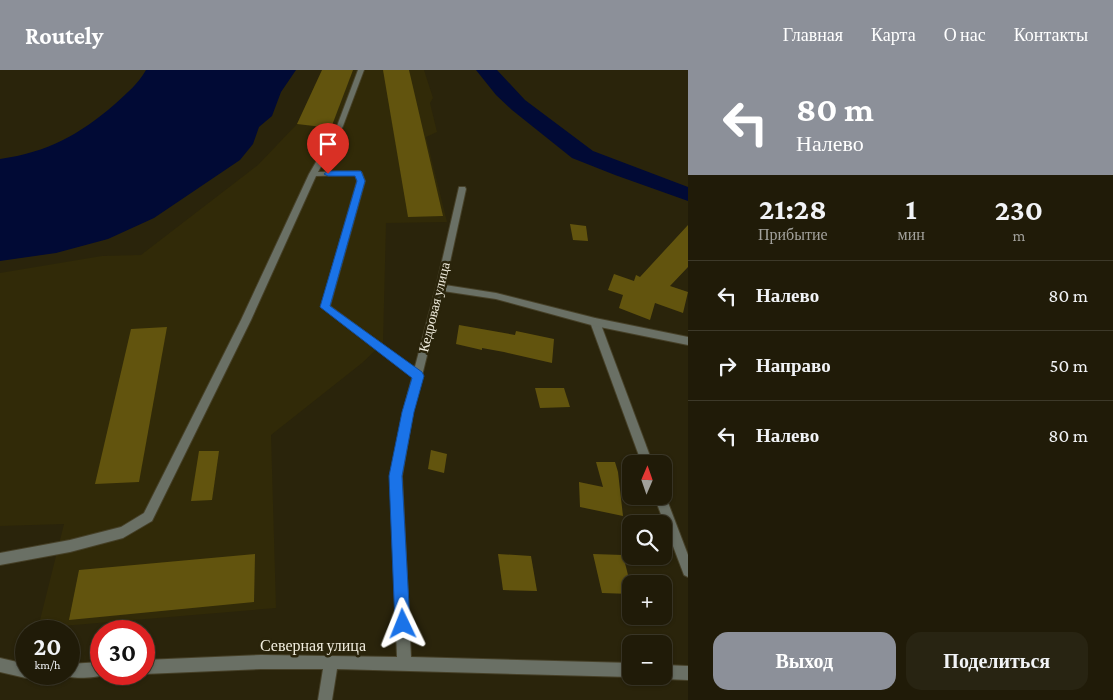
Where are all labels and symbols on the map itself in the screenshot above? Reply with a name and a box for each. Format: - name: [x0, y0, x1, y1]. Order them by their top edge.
- pin: [307, 123, 349, 174]
- street label: Кедровая улица: [415, 260, 453, 354]
- north arrow: [622, 455, 672, 505]
- position arrow: [376, 597, 428, 649]
- speed limit sign: 30: [90, 620, 155, 685]
- street label: Северная улица: [260, 637, 366, 655]

